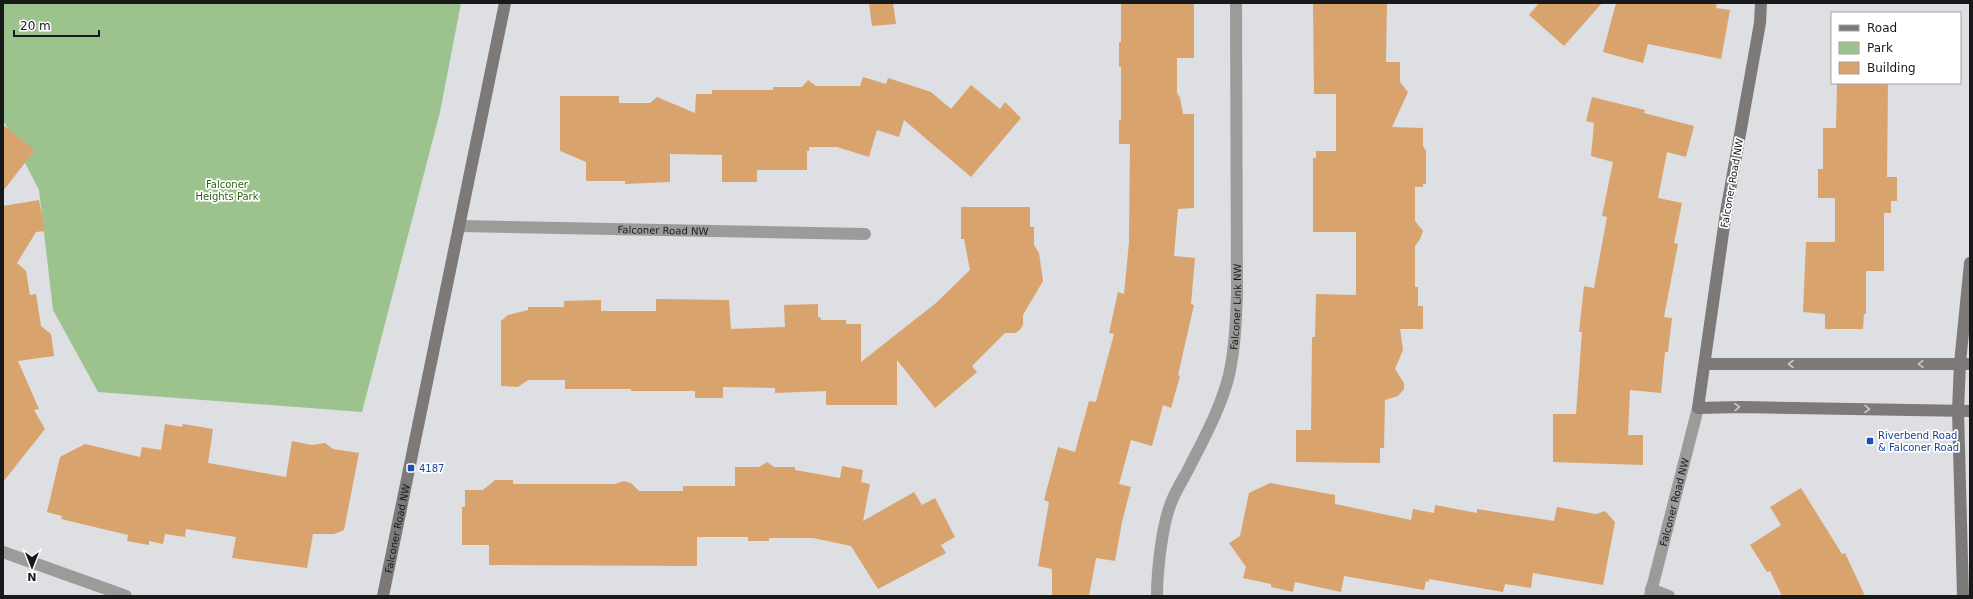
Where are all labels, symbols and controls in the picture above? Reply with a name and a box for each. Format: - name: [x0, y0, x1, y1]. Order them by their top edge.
- scale bar: [14, 12, 99, 38]
- legend: [1831, 12, 1961, 84]
- text: 20 m: [20, 19, 51, 33]
- text: Road: [1867, 21, 1897, 35]
- text: Park: [1867, 41, 1893, 55]
- text: Building: [1867, 61, 1916, 75]
- street label: Falconer Road NW: [1719, 137, 1745, 229]
- park label: Falconer Heights Park: [195, 179, 259, 202]
- street label: Falconer Road NW: [617, 224, 709, 236]
- street label: Falconer Link NW: [1228, 264, 1243, 350]
- one-way arrow: [1788, 360, 1794, 368]
- one-way arrow: [1918, 360, 1924, 368]
- one-way arrow: [1734, 403, 1740, 411]
- one-way arrow: [1864, 405, 1870, 414]
- place label: Riverbend Road & Falconer Road: [1878, 430, 1959, 453]
- marker: Riverbend Road & Falconer Road: [1865, 436, 1875, 446]
- street label: Falconer Road NW: [1657, 457, 1691, 547]
- marker: 4187: [406, 463, 416, 473]
- place label: 4187: [419, 463, 444, 474]
- street label: Falconer Road NW: [382, 483, 411, 574]
- north arrow: [12, 547, 52, 587]
- text: N: [27, 570, 37, 583]

